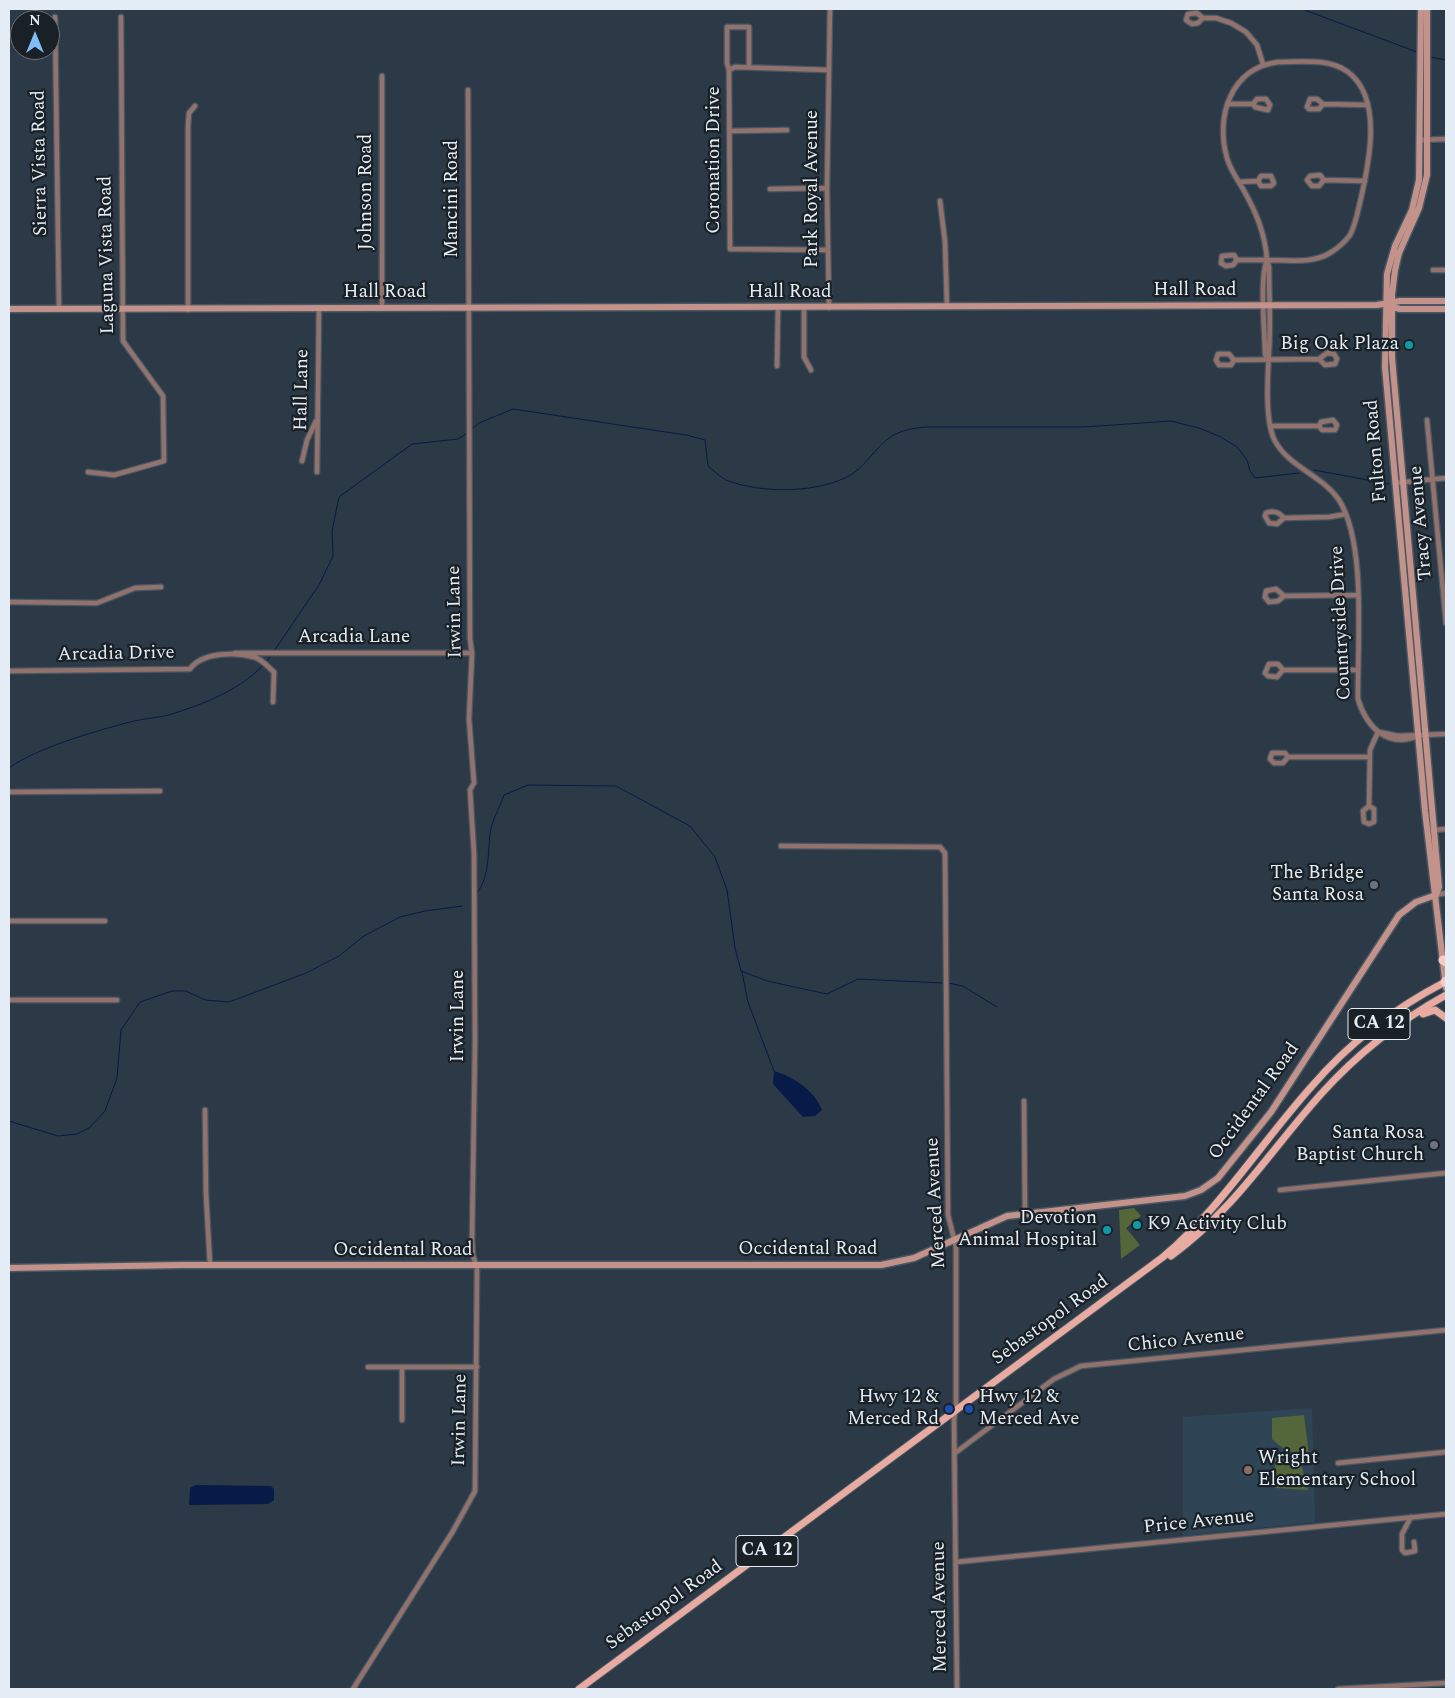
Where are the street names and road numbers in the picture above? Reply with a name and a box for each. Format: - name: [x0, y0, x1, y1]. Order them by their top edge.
- street label: Coronation Drive: [704, 86, 726, 234]
- street label: Sierra Vista Road: [28, 90, 54, 236]
- street label: Park Royal Avenue: [802, 110, 824, 268]
- street label: Johnson Road: [356, 134, 378, 250]
- street label: Mancini Road: [442, 140, 464, 258]
- street label: Laguna Vista Road: [95, 175, 121, 335]
- street label: Hall Road: [1153, 280, 1237, 302]
- street label: Hall Road: [343, 282, 427, 304]
- street label: Hall Road: [748, 282, 832, 304]
- street label: Hall Lane: [291, 349, 315, 431]
- street label: Fulton Road: [1361, 399, 1393, 503]
- street label: Tracy Avenue: [1406, 465, 1438, 581]
- street label: Countryside Drive: [1327, 545, 1357, 701]
- street label: Irwin Lane: [444, 566, 468, 658]
- street label: Arcadia Lane: [298, 627, 410, 649]
- street label: Arcadia Drive: [57, 643, 175, 667]
- street label: Irwin Lane: [448, 970, 470, 1062]
- road number: CA 12: [1348, 1009, 1410, 1040]
- street label: Occidental Road: [1205, 1039, 1305, 1165]
- street label: Merced Avenue: [922, 1137, 952, 1269]
- street label: Occidental Road: [738, 1239, 878, 1261]
- street label: Occidental Road: [333, 1240, 473, 1262]
- street label: Sebastopol Road: [988, 1271, 1114, 1371]
- street label: Chico Avenue: [1126, 1324, 1246, 1358]
- street label: Irwin Lane: [449, 1374, 473, 1466]
- street label: Price Avenue: [1143, 1506, 1255, 1540]
- road number: CA 12: [736, 1535, 798, 1566]
- street label: Merced Avenue: [928, 1541, 954, 1673]
- street label: Sebastopol Road: [602, 1556, 728, 1656]

